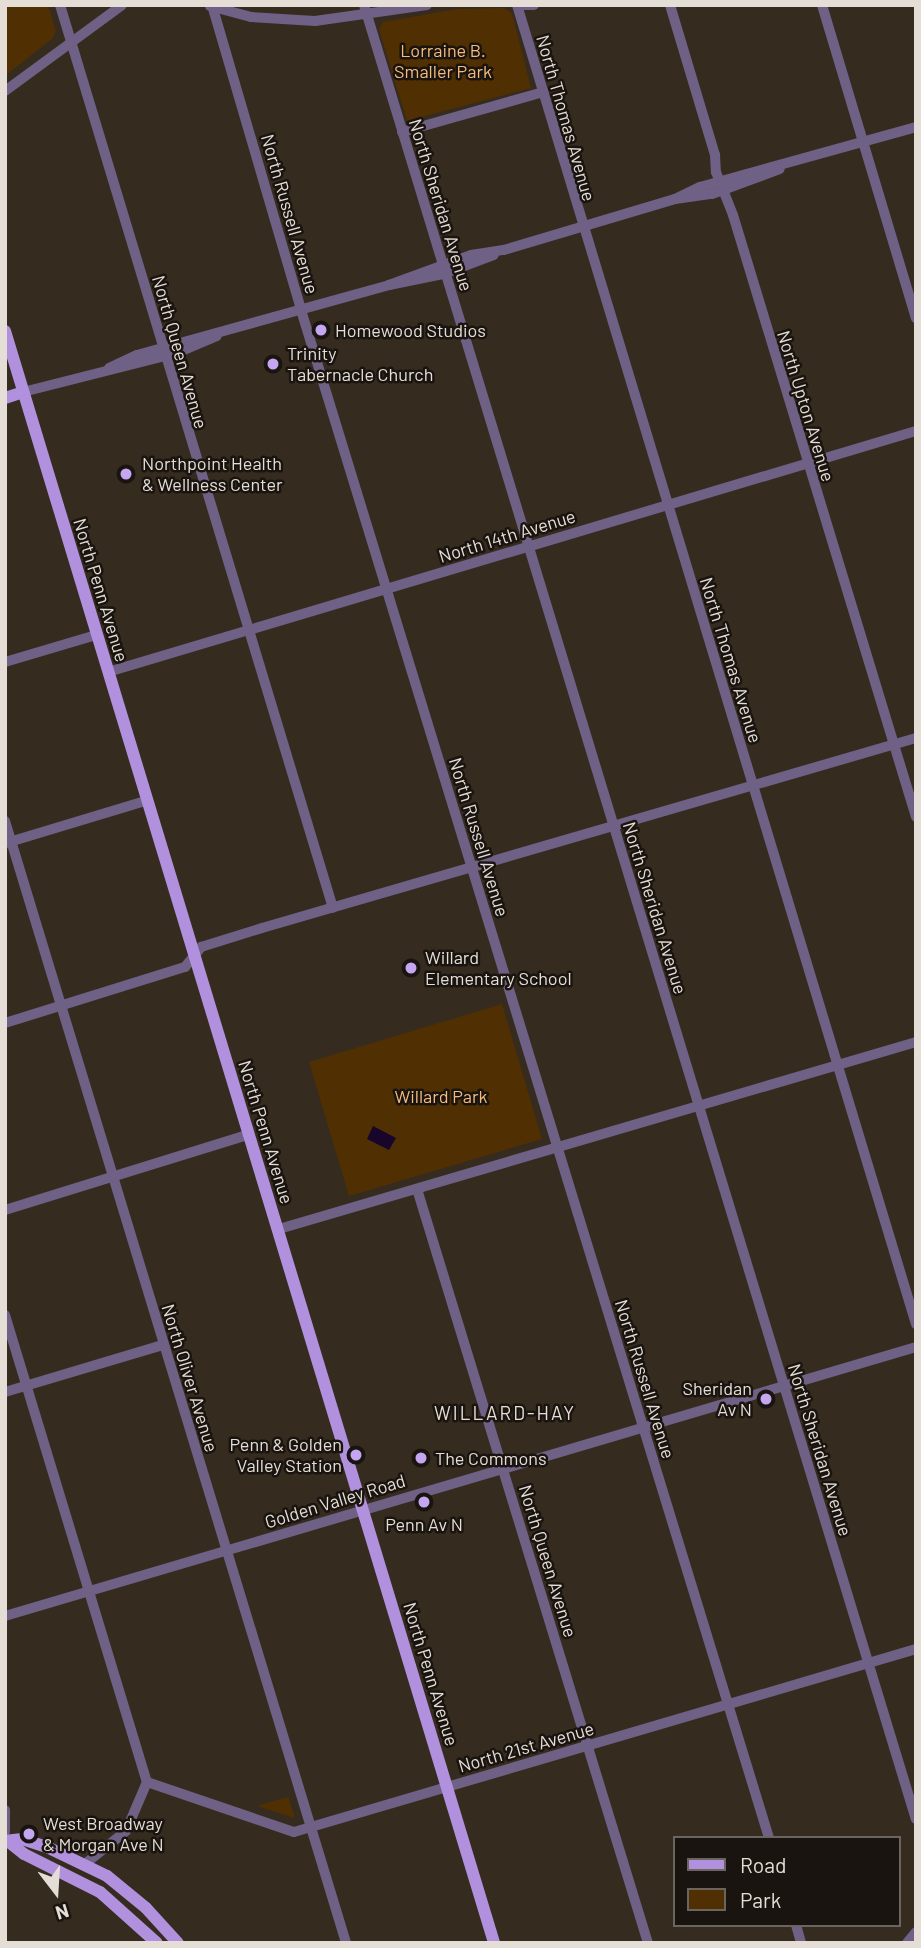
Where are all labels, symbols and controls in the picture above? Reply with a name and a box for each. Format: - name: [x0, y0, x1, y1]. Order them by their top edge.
- street label: North Thomas Avenue: [532, 32, 600, 204]
- park label: Lorraine B. Smaller Park: [394, 40, 492, 82]
- street label: North Sheridan Avenue: [405, 116, 477, 294]
- street label: North Russell Avenue: [257, 132, 323, 296]
- street label: North Queen Avenue: [148, 273, 212, 431]
- place label: Homewood Studios: [335, 319, 486, 341]
- marker: Homewood Studios: [313, 322, 329, 338]
- street label: North Upton Avenue: [773, 328, 839, 484]
- place label: Trinity Tabernacle Church: [287, 343, 433, 386]
- marker: Trinity Tabernacle Church: [265, 356, 281, 372]
- place label: Northpoint Health & Wellness Center: [142, 453, 283, 496]
- marker: Northpoint Health & Wellness Center: [116, 464, 136, 484]
- street label: North 14th Avenue: [436, 505, 578, 567]
- street label: North Penn Avenue: [69, 516, 133, 664]
- street label: North Thomas Avenue: [696, 575, 766, 745]
- street label: North Russell Avenue: [445, 755, 513, 919]
- street label: North Sheridan Avenue: [619, 819, 691, 997]
- place label: Willard Elementary School: [425, 947, 572, 990]
- marker: Willard Elementary School: [403, 960, 419, 976]
- street label: North Penn Avenue: [234, 1058, 298, 1206]
- park label: Willard Park: [394, 1085, 488, 1107]
- street label: North Russell Avenue: [611, 1297, 679, 1461]
- street label: North Oliver Avenue: [157, 1301, 223, 1455]
- street label: North Sheridan Avenue: [784, 1361, 856, 1539]
- place label: Sheridan Av N: [682, 1378, 752, 1420]
- marker: Sheridan Av N: [758, 1391, 774, 1407]
- district label: WILLARD-HAY: [435, 1402, 575, 1424]
- place label: Penn & Golden Valley Station: [230, 1434, 342, 1476]
- marker: Penn & Golden Valley Station: [348, 1447, 364, 1463]
- place label: The Commons: [435, 1447, 547, 1469]
- marker: The Commons: [413, 1450, 429, 1466]
- street label: Golden Valley Road: [262, 1469, 408, 1533]
- street label: North Queen Avenue: [515, 1482, 581, 1640]
- marker: Penn Av N: [416, 1494, 432, 1510]
- place label: Penn Av N: [385, 1513, 463, 1535]
- street label: North Penn Avenue: [399, 1600, 463, 1748]
- street label: North 21st Avenue: [456, 1717, 596, 1777]
- place label: West Broadway & Morgan Ave N: [43, 1813, 164, 1856]
- marker: West Broadway & Morgan Ave N: [21, 1826, 37, 1842]
- legend: [673, 1836, 900, 1927]
- text: Road: [740, 1852, 786, 1877]
- north arrow: [21, 1857, 91, 1927]
- text: Park: [740, 1887, 781, 1912]
- text: N: [53, 1900, 72, 1925]

